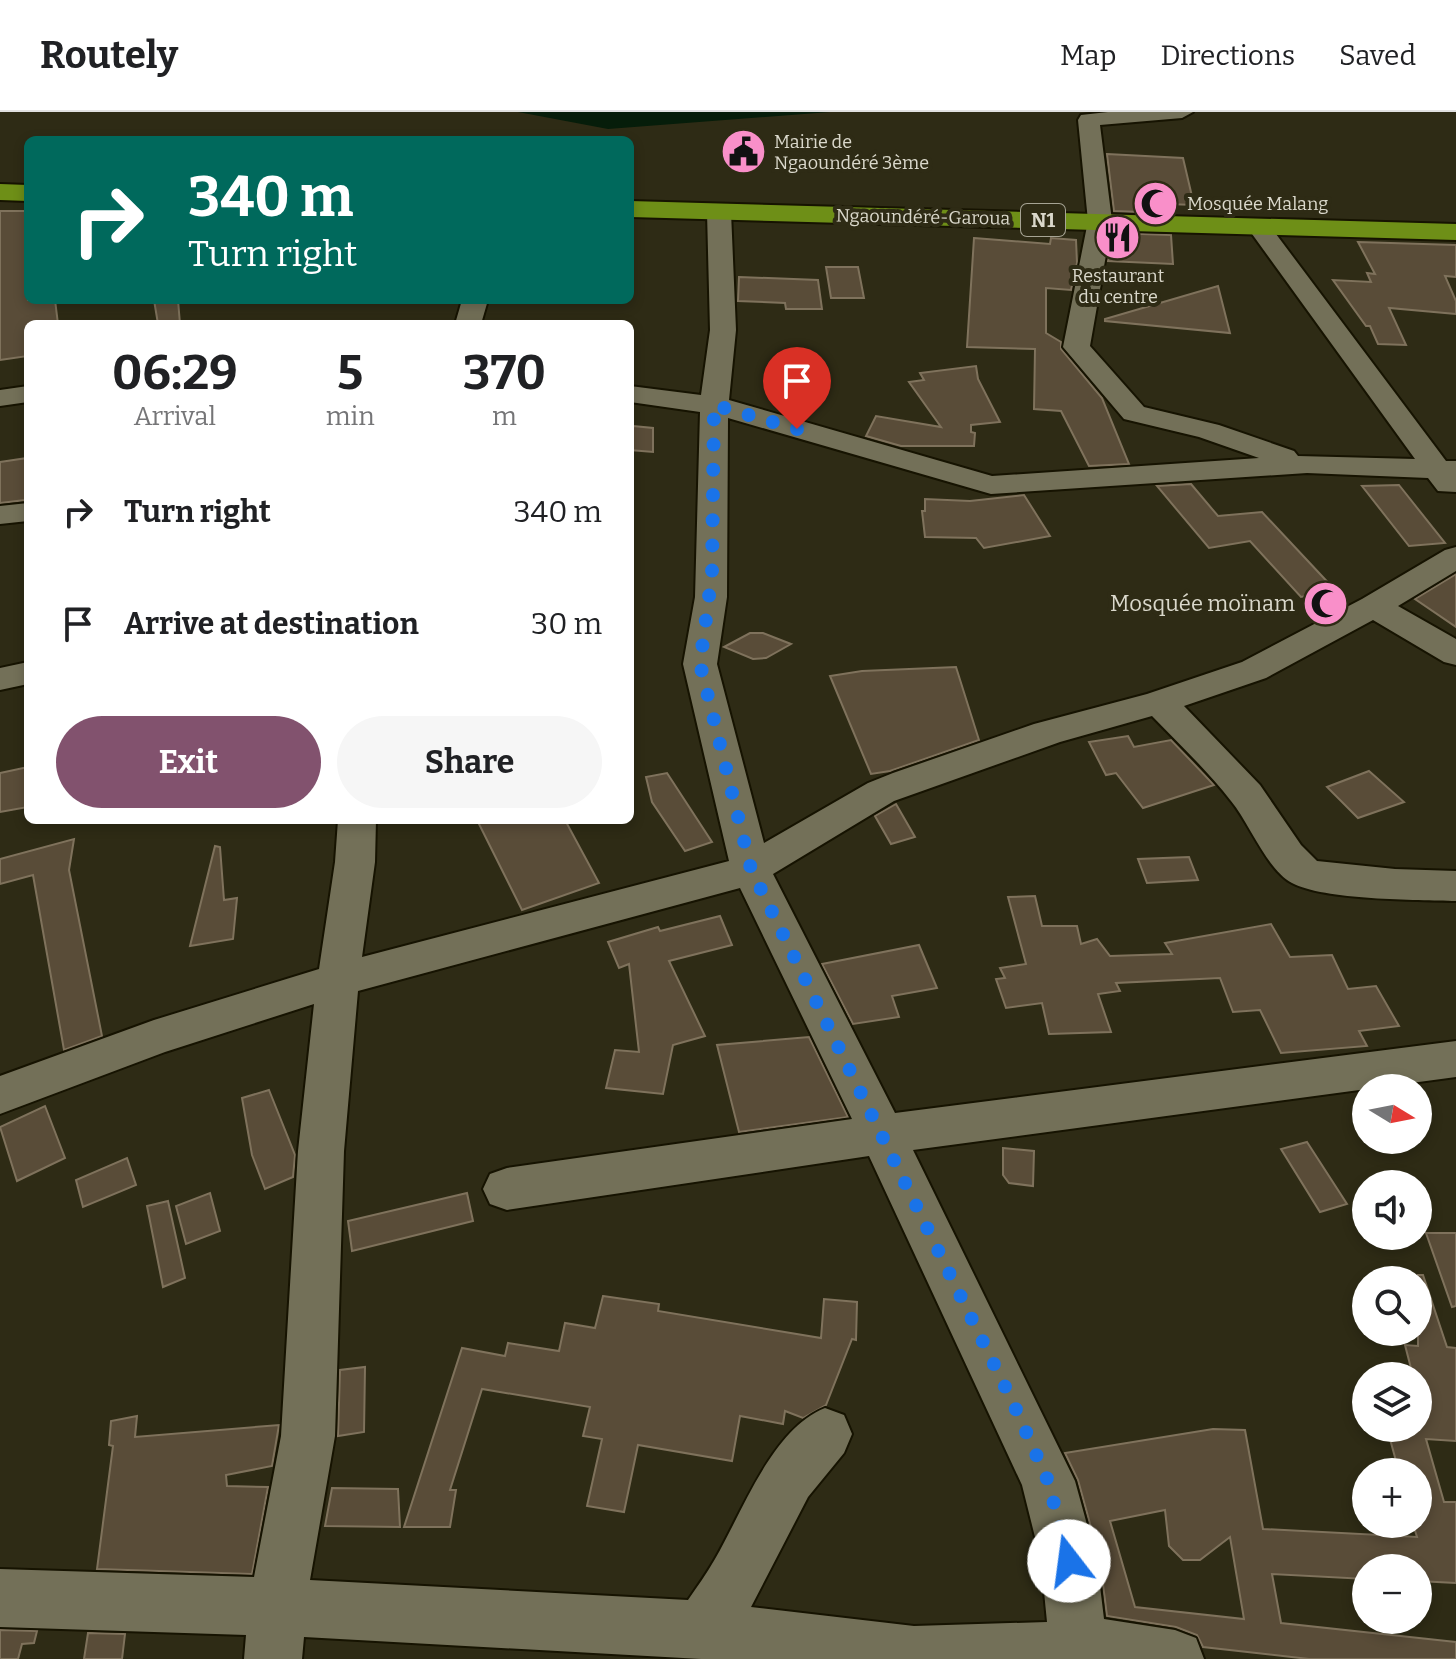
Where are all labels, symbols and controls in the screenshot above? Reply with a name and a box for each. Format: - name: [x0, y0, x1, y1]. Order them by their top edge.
- text: Routely: [40, 32, 178, 78]
- text: Map: [1060, 39, 1116, 72]
- text: Directions: [1160, 39, 1295, 72]
- text: Saved: [1339, 39, 1416, 72]
- public building icon: Mairie de Ngaoundéré 3ème: [719, 128, 767, 176]
- place label: Mairie de Ngaoundéré 3ème: [774, 131, 929, 174]
- text: 340 m: [188, 164, 353, 231]
- icon: right: [56, 168, 160, 272]
- mosque icon: Mosquée Malang: [1132, 180, 1180, 228]
- place label: Mosquée Malang: [1187, 193, 1328, 215]
- street label: Ngaoundéré-Garoua: [836, 204, 1011, 230]
- road number: N1: [1021, 204, 1065, 236]
- restaurant icon: Restaurant du centre: [1094, 214, 1142, 262]
- text: Turn right: [188, 232, 357, 276]
- place label: Restaurant du centre: [1072, 265, 1165, 308]
- text: 06:29: [112, 344, 238, 402]
- text: 5: [337, 344, 363, 402]
- text: 370: [463, 344, 546, 402]
- pin: [763, 347, 831, 429]
- icon: arrive: [775, 359, 819, 403]
- text: Arrival: [134, 401, 216, 432]
- text: min: [326, 401, 375, 432]
- text: m: [492, 401, 517, 432]
- icon: right: [56, 490, 100, 534]
- text: Turn right: [124, 494, 271, 530]
- text: 340 m: [514, 494, 602, 530]
- mosque icon: Mosquée moïnam: [1302, 579, 1350, 627]
- place label: Mosquée moïnam: [1110, 590, 1295, 617]
- icon: arrive: [56, 602, 100, 646]
- text: Arrive at destination: [124, 606, 419, 642]
- text: 30 m: [531, 606, 602, 642]
- button: Exit: [56, 716, 321, 808]
- button: Share: [337, 716, 602, 808]
- north arrow: [1352, 1074, 1432, 1154]
- map controls: [1352, 1074, 1432, 1634]
- button: sound: [1352, 1170, 1432, 1250]
- button: search: [1352, 1266, 1432, 1346]
- button: layers: [1352, 1362, 1432, 1442]
- button: +: [1352, 1458, 1432, 1538]
- position arrow: [1027, 1519, 1111, 1603]
- button: −: [1352, 1554, 1432, 1634]

